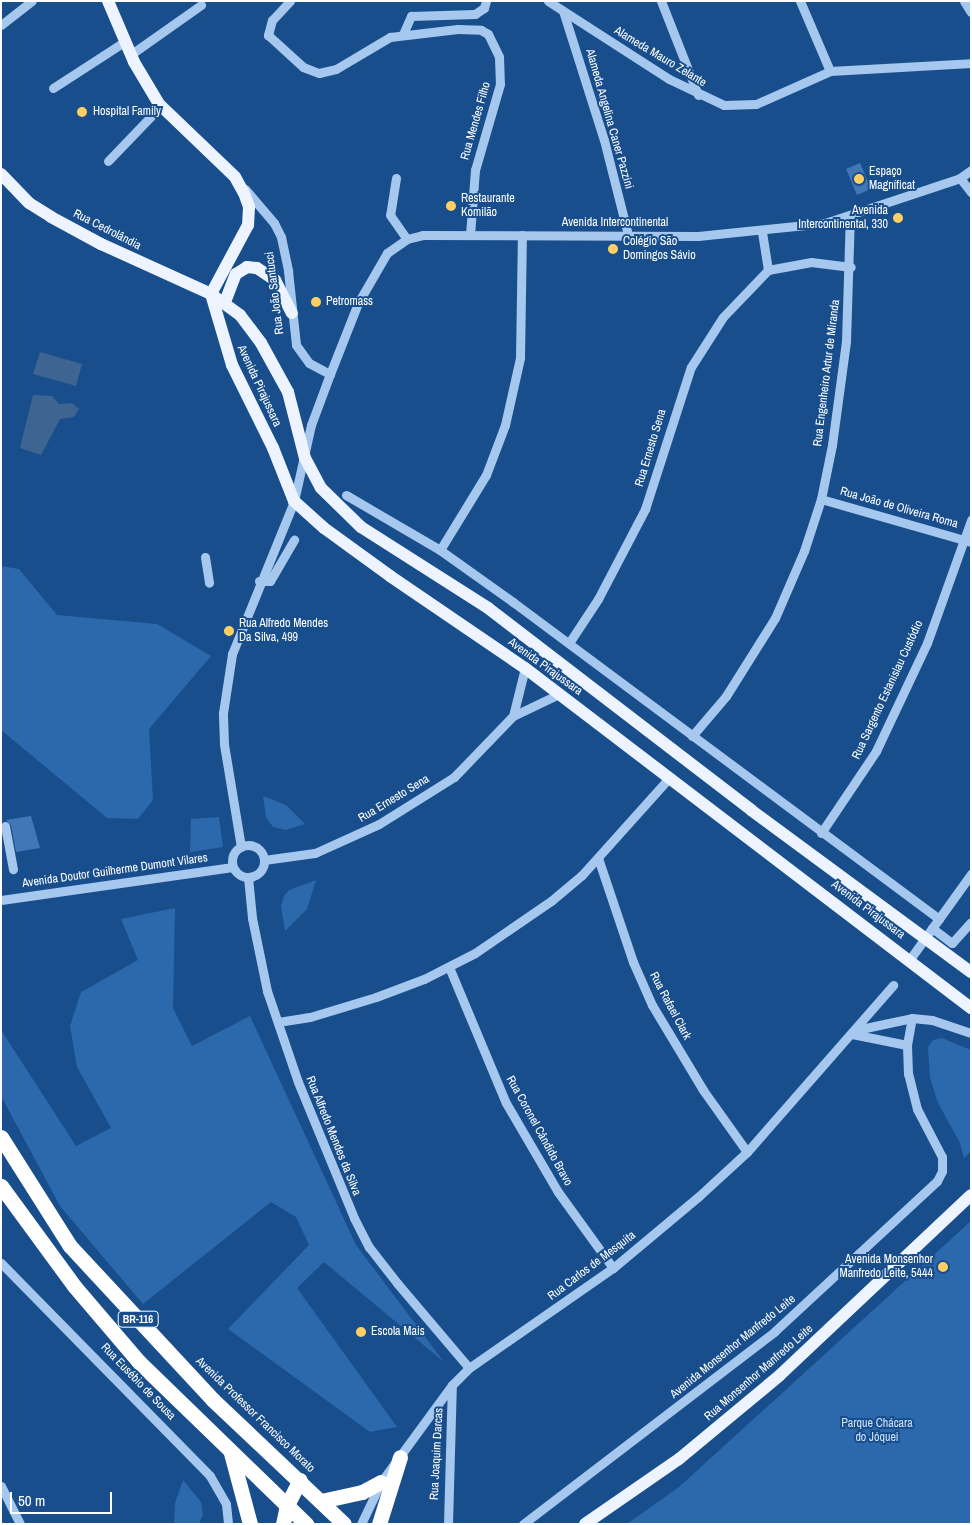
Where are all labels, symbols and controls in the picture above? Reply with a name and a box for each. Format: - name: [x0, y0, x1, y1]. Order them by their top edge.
- street label: Alameda Mauro Zelante: [611, 24, 709, 90]
- street label: Alameda Angelina Caner Pazzini: [582, 47, 636, 191]
- street label: Rua Mendes Filho: [458, 80, 494, 162]
- marker: Hospital Family: [75, 105, 89, 119]
- place label: Hospital Family: [93, 105, 161, 119]
- place label: Espaço Magníficat: [869, 165, 915, 193]
- marker: Espaço Magníficat: [853, 173, 865, 185]
- place label: Restaurante Komilão: [461, 192, 515, 220]
- marker: Restaurante Komilão: [445, 200, 457, 212]
- place label: Avenida Intercontinental, 330: [798, 204, 888, 232]
- street label: Rua Cedrolândia: [71, 207, 143, 253]
- marker: Avenida Intercontinental, 330: [892, 212, 904, 224]
- street label: Avenida Intercontinental: [562, 216, 668, 230]
- place label: Colégio São Domingos Sávio: [623, 235, 696, 263]
- marker: Colégio São Domingos Sávio: [607, 243, 619, 255]
- street label: Rua João Santucci: [263, 251, 287, 335]
- place label: Petromass: [326, 295, 373, 309]
- marker: Petromass: [310, 296, 322, 308]
- street label: Rua Engenheiro Artur de Miranda: [811, 299, 843, 447]
- street label: Avenida Pirajussara: [234, 343, 284, 429]
- street label: Rua Ernesto Sena: [632, 407, 670, 489]
- street label: Rua João de Oliveira Roma: [838, 484, 960, 532]
- place label: Rua Alfredo Mendes Da Silva, 499: [239, 617, 329, 645]
- street label: Rua Sargento Estanislau Custódio: [849, 618, 927, 762]
- marker: Rua Alfredo Mendes Da Silva, 499: [223, 625, 235, 637]
- street label: Avenida Pirajussara: [505, 635, 585, 699]
- street label: Rua Ernesto Sena: [356, 772, 432, 826]
- street label: Avenida Doutor Guilherme Dumont Vilares: [21, 851, 209, 891]
- street label: Avenida Pirajussara: [828, 878, 908, 942]
- street label: Rua Rafael Clark: [646, 970, 694, 1042]
- street label: Rua Coronel Cândido Bravo: [503, 1073, 575, 1189]
- street label: Rua Alfredo Mendes da Silva: [302, 1074, 364, 1198]
- street label: Rua Carlos de Mesquita: [545, 1228, 639, 1304]
- place label: Avenida Monsenhor Manfredo Leite, 5444: [839, 1253, 933, 1281]
- marker: Avenida Monsenhor Manfredo Leite, 5444: [937, 1261, 949, 1273]
- street label: Avenida Monsenhor Manfredo Leite: [668, 1292, 798, 1402]
- road number: BR-116: [117, 1310, 159, 1328]
- street label: Rua Monsenhor Manfredo Leite: [702, 1322, 816, 1424]
- place label: Escola Mais: [371, 1325, 425, 1339]
- marker: Escola Mais: [355, 1326, 367, 1338]
- street label: Rua Eusébio de Sousa: [98, 1341, 178, 1423]
- street label: Avenida Professor Francisco Morato: [192, 1354, 318, 1476]
- street label: Rua Joaquim Darcas: [427, 1407, 447, 1501]
- park label: Parque Chácara do Jóquei: [841, 1417, 913, 1445]
- scale bar: [12, 1482, 115, 1514]
- text: 50 m: [18, 1490, 45, 1511]

